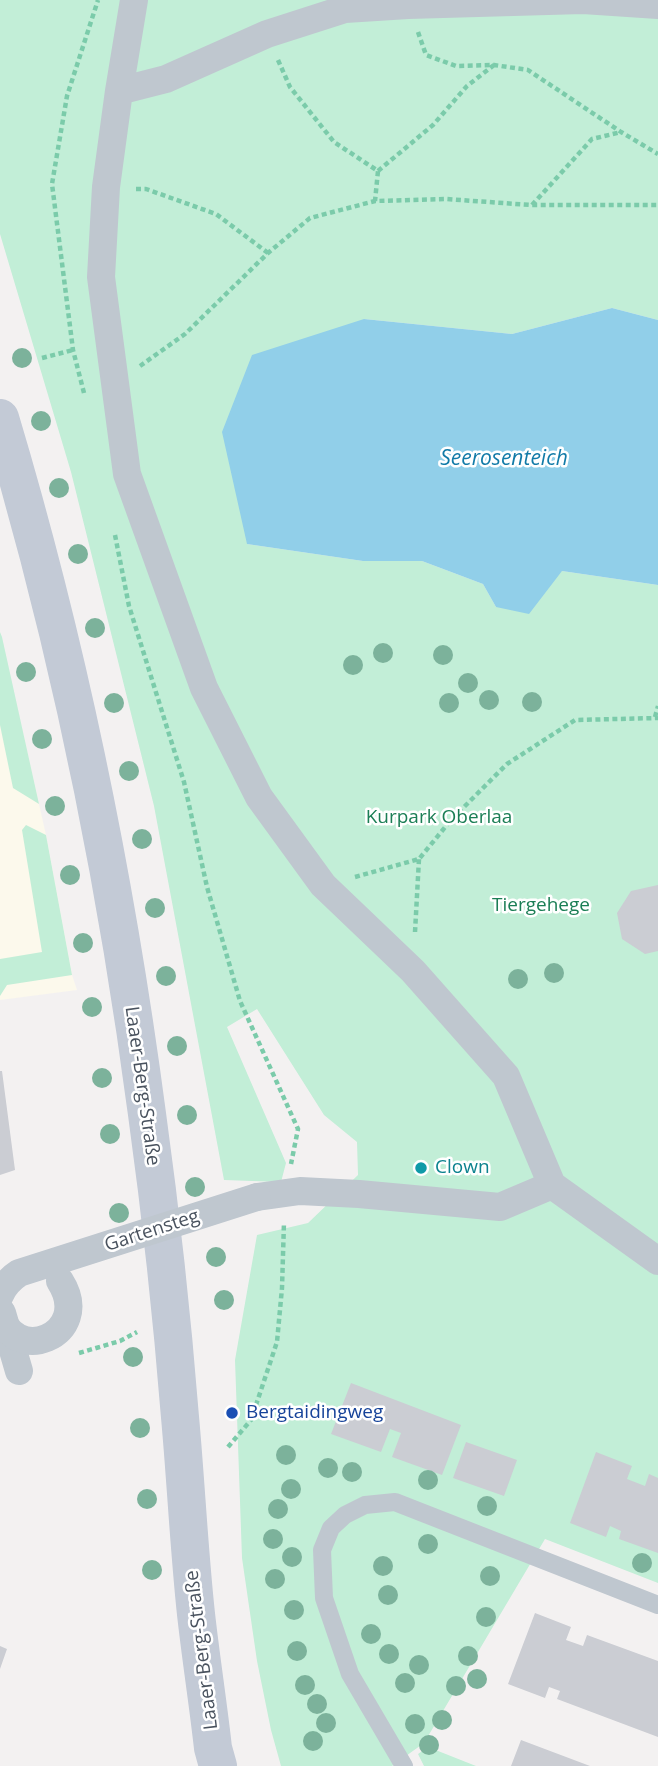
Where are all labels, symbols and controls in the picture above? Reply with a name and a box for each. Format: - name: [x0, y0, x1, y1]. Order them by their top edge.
- water label: Seerosenteich: [440, 446, 568, 472]
- park label: Kurpark Oberlaa: [366, 807, 512, 829]
- park label: Tiergehege: [492, 895, 590, 917]
- street label: Laaer-Berg-Straße: [120, 1005, 164, 1167]
- place label: Clown: [435, 1157, 490, 1179]
- marker: Clown: [413, 1160, 429, 1176]
- street label: Gartensteg: [102, 1205, 202, 1257]
- place label: Bergtaidingweg: [246, 1402, 383, 1424]
- marker: Bergtaidingweg: [224, 1405, 240, 1421]
- street label: Laaer-Berg-Straße: [181, 1569, 223, 1731]

